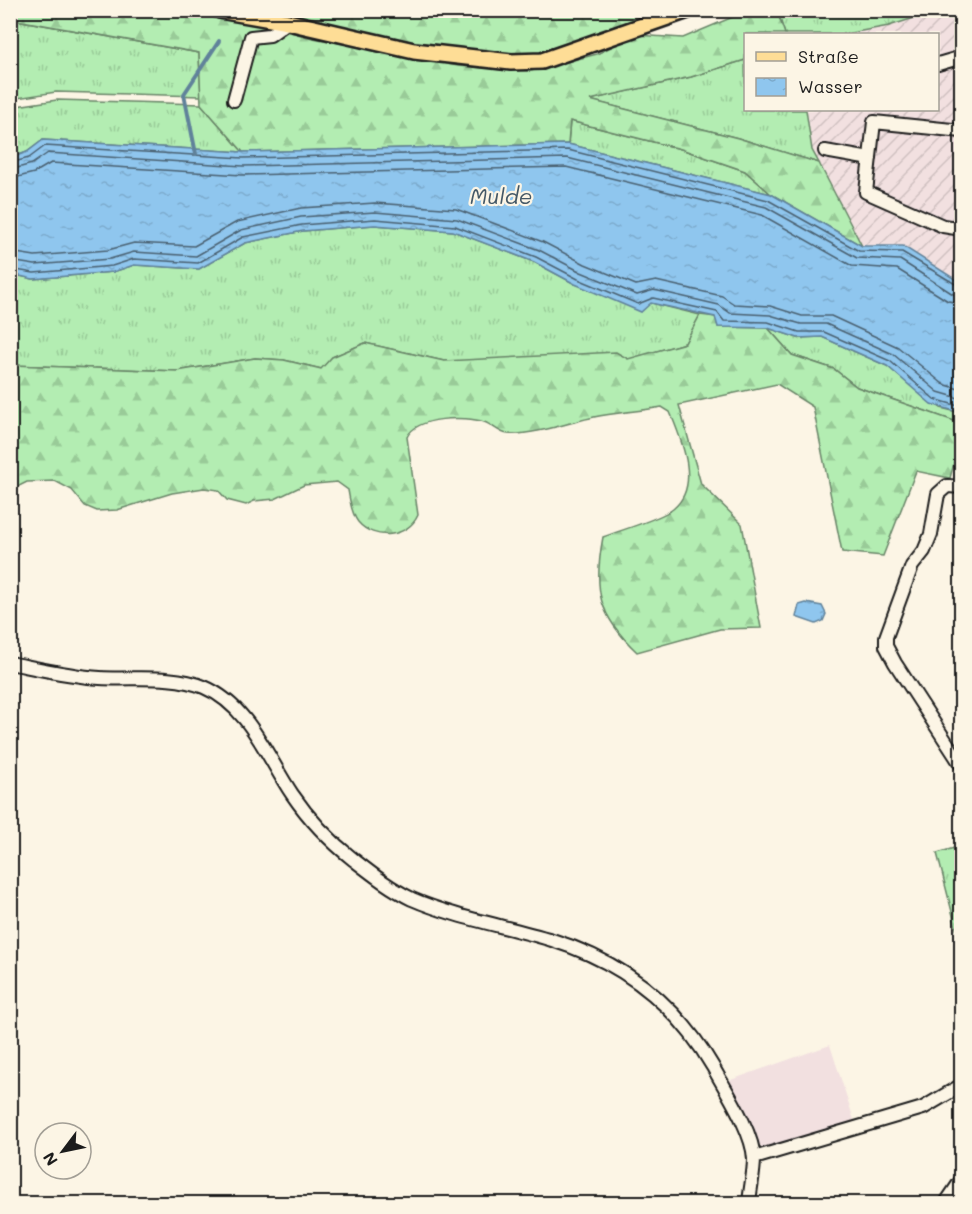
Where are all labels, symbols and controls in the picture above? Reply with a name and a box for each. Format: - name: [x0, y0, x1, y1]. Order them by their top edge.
- legend: [744, 33, 939, 111]
- text: Straße: [798, 44, 859, 68]
- text: Wasser: [798, 74, 863, 98]
- water label: Mulde: [470, 181, 532, 210]
- north arrow: [33, 1121, 93, 1181]
- text: N: [38, 1148, 62, 1170]

